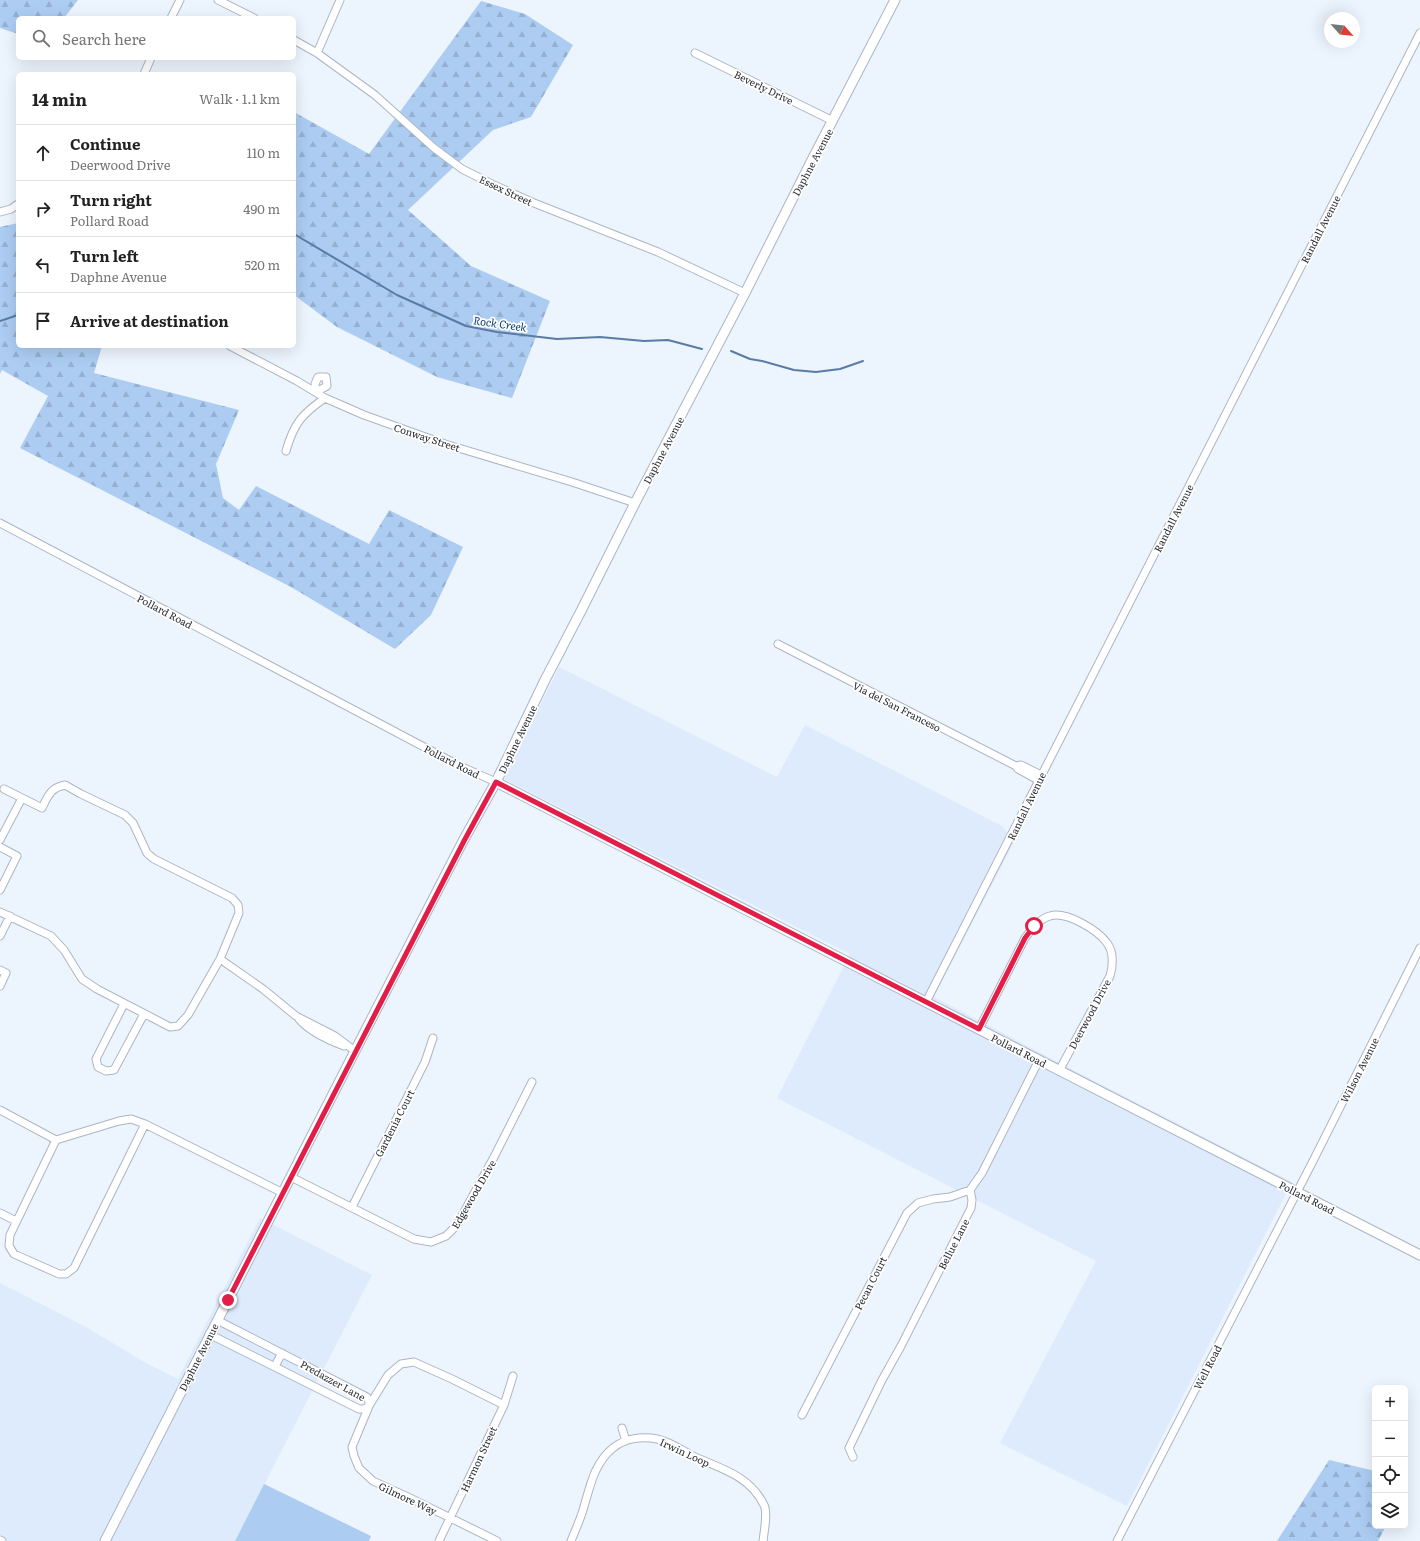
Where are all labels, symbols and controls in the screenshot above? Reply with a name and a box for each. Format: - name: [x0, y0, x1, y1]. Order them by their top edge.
- north arrow: [1324, 12, 1360, 48]
- search box: [16, 16, 296, 60]
- icon: search: [30, 27, 52, 49]
- text: Search here: [62, 27, 146, 50]
- street label: Beverly Drive: [732, 66, 796, 108]
- text: 14 min: [32, 86, 87, 111]
- text: Walk · 1.1 km: [199, 89, 280, 108]
- street label: Daphne Avenue: [788, 126, 836, 198]
- text: Continue: [70, 132, 140, 155]
- icon: ahead: [32, 142, 54, 164]
- text: 110 m: [247, 143, 280, 162]
- text: Deerwood Drive: [70, 155, 170, 174]
- street label: Essex Street: [477, 171, 535, 209]
- text: Turn right: [70, 188, 152, 211]
- street label: Randall Avenue: [1296, 193, 1344, 265]
- icon: right: [32, 198, 54, 220]
- text: 490 m: [243, 199, 280, 218]
- text: Pollard Road: [70, 211, 149, 230]
- text: Turn left: [70, 244, 139, 267]
- icon: left: [32, 254, 54, 276]
- text: 520 m: [244, 255, 280, 274]
- text: Daphne Avenue: [70, 267, 167, 286]
- text: Arrive at destination: [70, 309, 229, 332]
- icon: arrive: [32, 310, 54, 332]
- water label: Rock Creek: [472, 311, 528, 335]
- street label: Daphne Avenue: [639, 414, 687, 486]
- street label: Conway Street: [392, 419, 462, 455]
- street label: Randall Avenue: [1149, 482, 1197, 554]
- street label: Pollard Road: [135, 590, 195, 632]
- street label: Via del San Franceso: [850, 677, 944, 735]
- street label: Daphne Avenue: [494, 702, 540, 776]
- street label: Pollard Road: [422, 741, 482, 781]
- street label: Randall Avenue: [1003, 769, 1049, 843]
- route start: [1025, 917, 1043, 935]
- street label: Deerwood Drive: [1064, 976, 1114, 1052]
- street label: Pollard Road: [989, 1030, 1049, 1070]
- street label: Wilson Avenue: [1336, 1035, 1382, 1105]
- street label: Gardenia Court: [371, 1087, 417, 1159]
- street label: Edgewood Drive: [447, 1157, 499, 1231]
- street label: Pollard Road: [1277, 1177, 1337, 1217]
- street label: Bellue Lane: [934, 1216, 972, 1272]
- street label: Pecan Court: [850, 1254, 890, 1312]
- route end: [219, 1291, 237, 1309]
- street label: Daphne Avenue: [174, 1320, 222, 1394]
- street label: Well Road: [1189, 1342, 1225, 1392]
- street label: Predazzer Lane: [298, 1356, 368, 1404]
- map controls: [1372, 1385, 1408, 1529]
- button: +: [1372, 1385, 1408, 1421]
- button: −: [1372, 1421, 1408, 1457]
- street label: Harmon Street: [456, 1424, 500, 1494]
- street label: Irwin Loop: [658, 1434, 712, 1470]
- button: locate: [1372, 1457, 1408, 1493]
- street label: Gilmore Way: [376, 1478, 440, 1518]
- button: layers: [1372, 1493, 1408, 1529]

